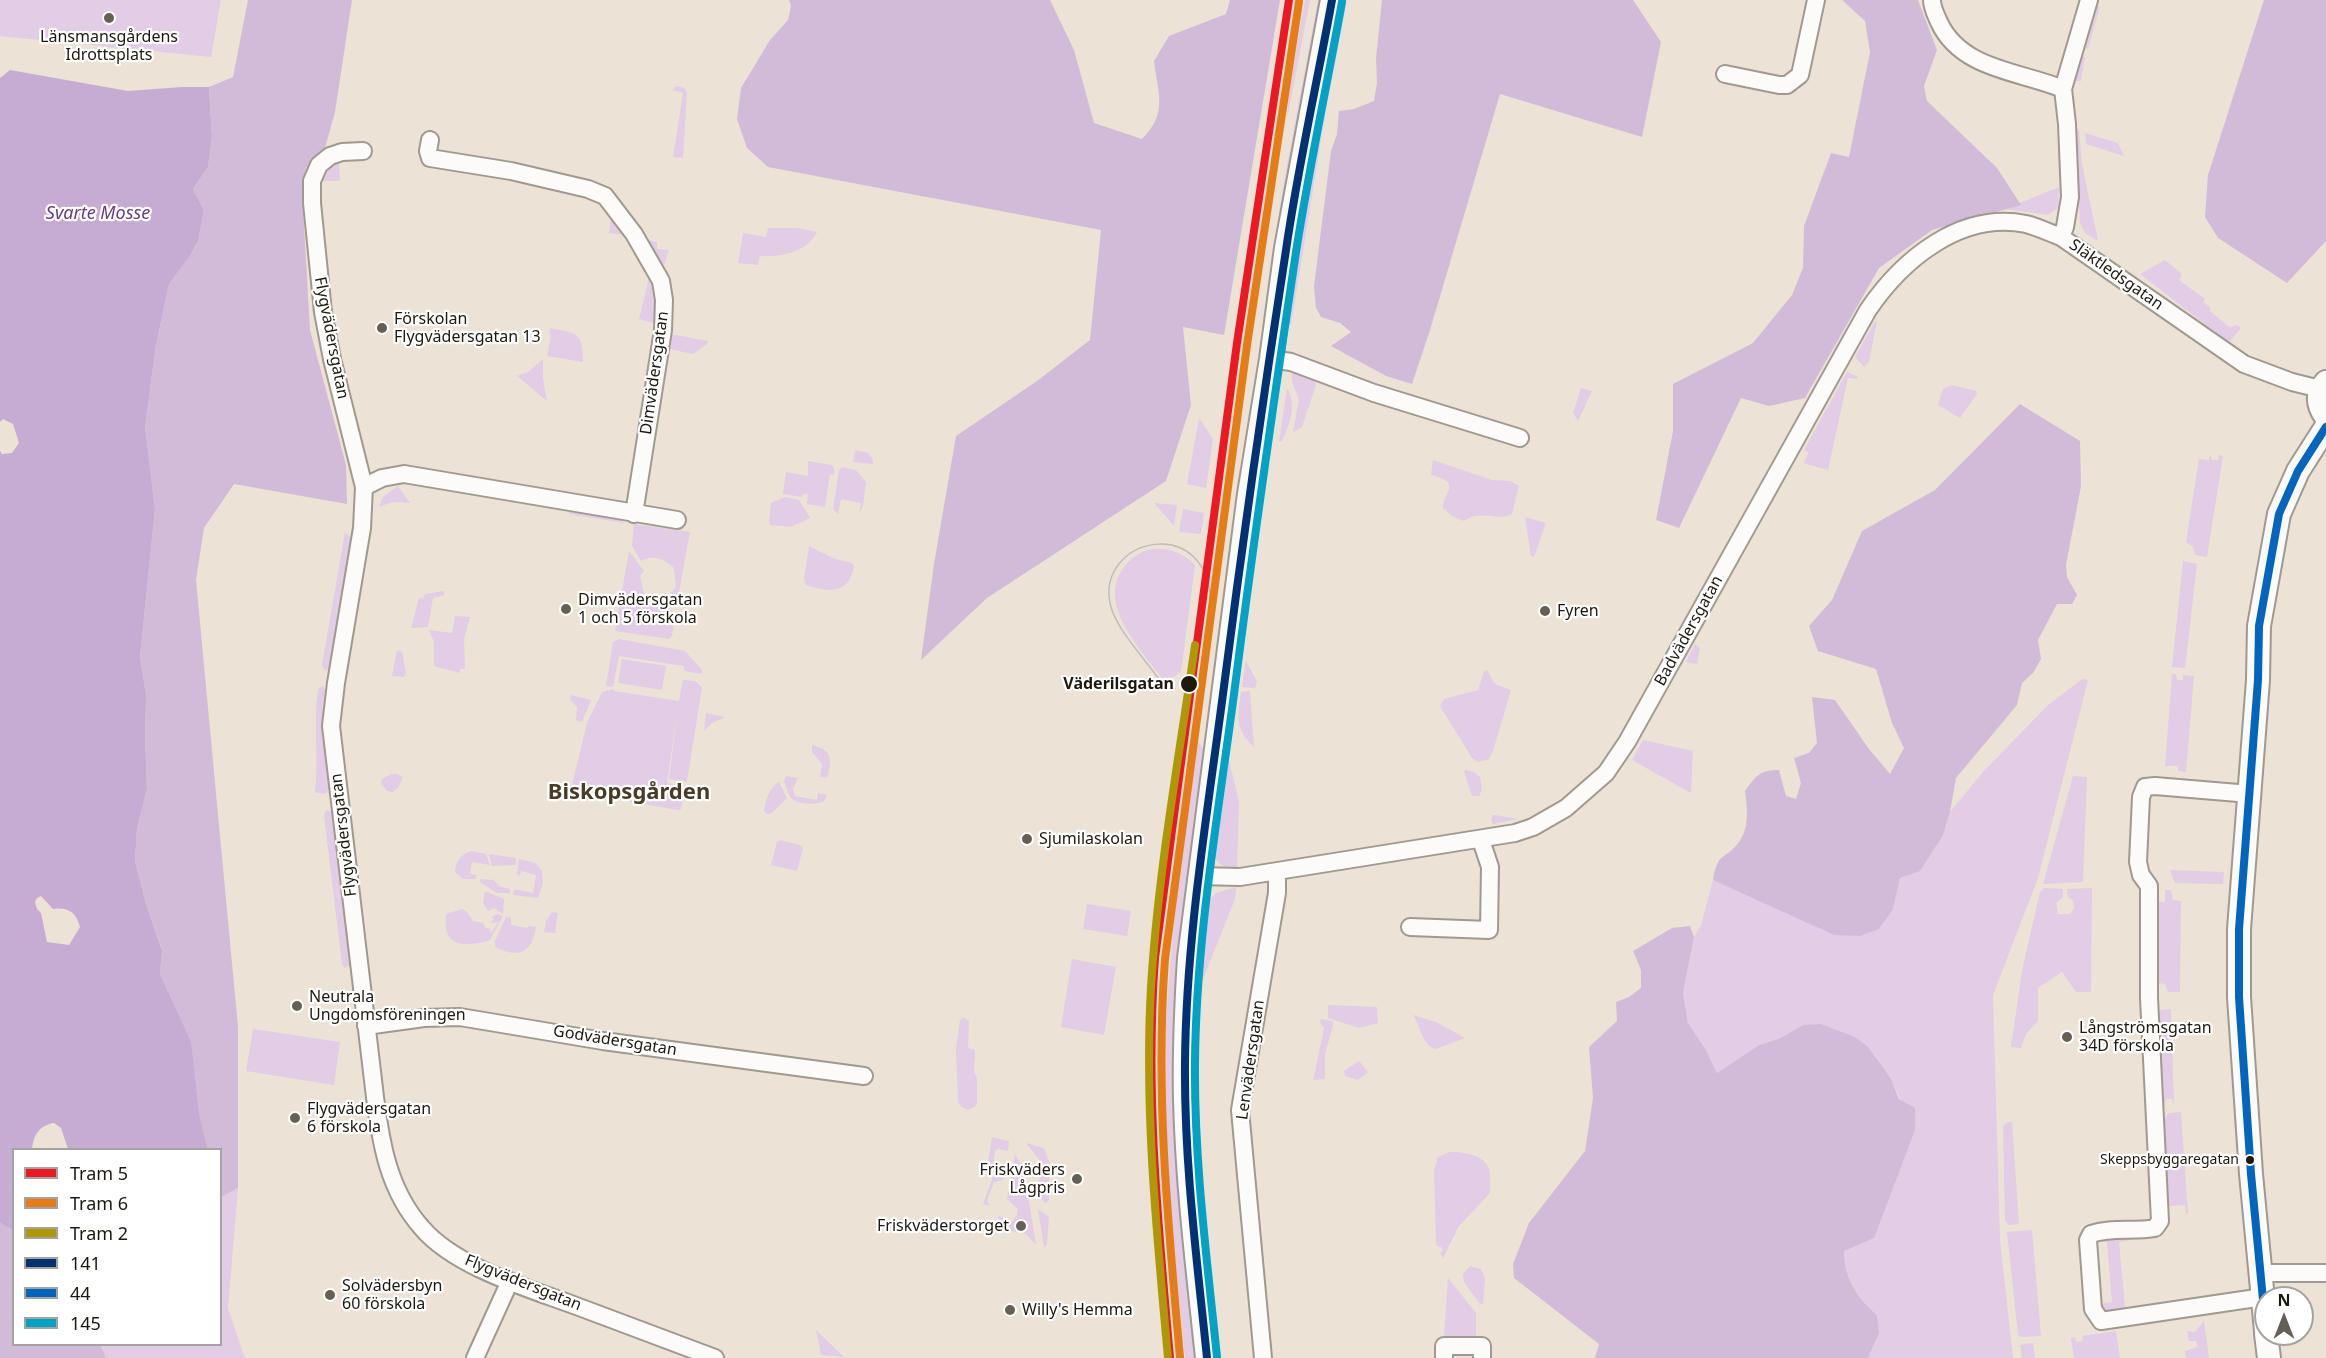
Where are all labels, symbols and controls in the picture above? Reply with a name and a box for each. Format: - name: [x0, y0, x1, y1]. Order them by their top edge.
- marker: Länsmansgårdens Idrottsplats: [102, 11, 116, 25]
- place label: Länsmansgårdens Idrottsplats: [40, 27, 178, 65]
- water label: Svarte Mosse: [46, 203, 150, 225]
- street label: Släktledsgatan: [2065, 235, 2167, 315]
- street label: Flygvädersgatan: [310, 275, 352, 401]
- place label: Förskolan Flygvädersgatan 13: [394, 309, 541, 347]
- street label: Dimvädersgatan: [637, 310, 673, 436]
- marker: Förskolan Flygvädersgatan 13: [375, 321, 389, 335]
- street label: Badvädersgatan: [1651, 573, 1727, 689]
- place label: Dimvädersgatan 1 och 5 förskola: [578, 590, 702, 628]
- place label: Fyren: [1557, 601, 1599, 621]
- marker: Dimvädersgatan 1 och 5 förskola: [559, 602, 573, 616]
- marker: Fyren: [1538, 604, 1552, 618]
- place label: Väderilsgatan: [1063, 674, 1174, 694]
- marker: Väderilsgatan: [1179, 674, 1199, 694]
- street label: Flygvädersgatan: [327, 772, 361, 898]
- district label: Biskopsgården: [548, 780, 710, 806]
- place label: Sjumilaskolan: [1039, 829, 1143, 849]
- marker: Sjumilaskolan: [1020, 832, 1034, 846]
- place label: Neutrala Ungdomsföreningen: [309, 987, 466, 1025]
- marker: Neutrala Ungdomsföreningen: [290, 999, 304, 1013]
- street label: Lenvädersgatan: [1233, 999, 1269, 1121]
- place label: Långströmsgatan 34D förskola: [2079, 1018, 2212, 1056]
- street label: Godvädersgatan: [552, 1022, 678, 1060]
- marker: Långströmsgatan 34D förskola: [2060, 1030, 2074, 1044]
- place label: Flygvädersgatan 6 förskola: [307, 1099, 431, 1137]
- marker: Flygvädersgatan 6 förskola: [288, 1111, 302, 1125]
- legend: [12, 1148, 222, 1346]
- place label: Skeppsbyggaregatan: [2100, 1152, 2239, 1168]
- marker: Skeppsbyggaregatan: [2244, 1154, 2256, 1166]
- place label: Friskväders Lågpris: [980, 1160, 1065, 1198]
- text: Tram 5: [70, 1161, 128, 1185]
- marker: Friskväders Lågpris: [1070, 1172, 1084, 1186]
- text: Tram 6: [70, 1191, 128, 1215]
- place label: Friskväderstorget: [877, 1216, 1009, 1236]
- marker: Friskväderstorget: [1014, 1219, 1028, 1233]
- text: Tram 2: [70, 1221, 128, 1245]
- text: 141: [70, 1251, 101, 1275]
- street label: Flygvädersgatan: [462, 1251, 584, 1315]
- place label: Solvädersbyn 60 förskola: [342, 1276, 442, 1314]
- text: 44: [70, 1281, 91, 1305]
- north arrow: [2254, 1286, 2314, 1346]
- marker: Solvädersbyn 60 förskola: [323, 1288, 337, 1302]
- text: N: [2277, 1289, 2291, 1311]
- place label: Willy's Hemma: [1022, 1300, 1133, 1320]
- marker: Willy's Hemma: [1003, 1303, 1017, 1317]
- text: 145: [70, 1311, 101, 1335]

